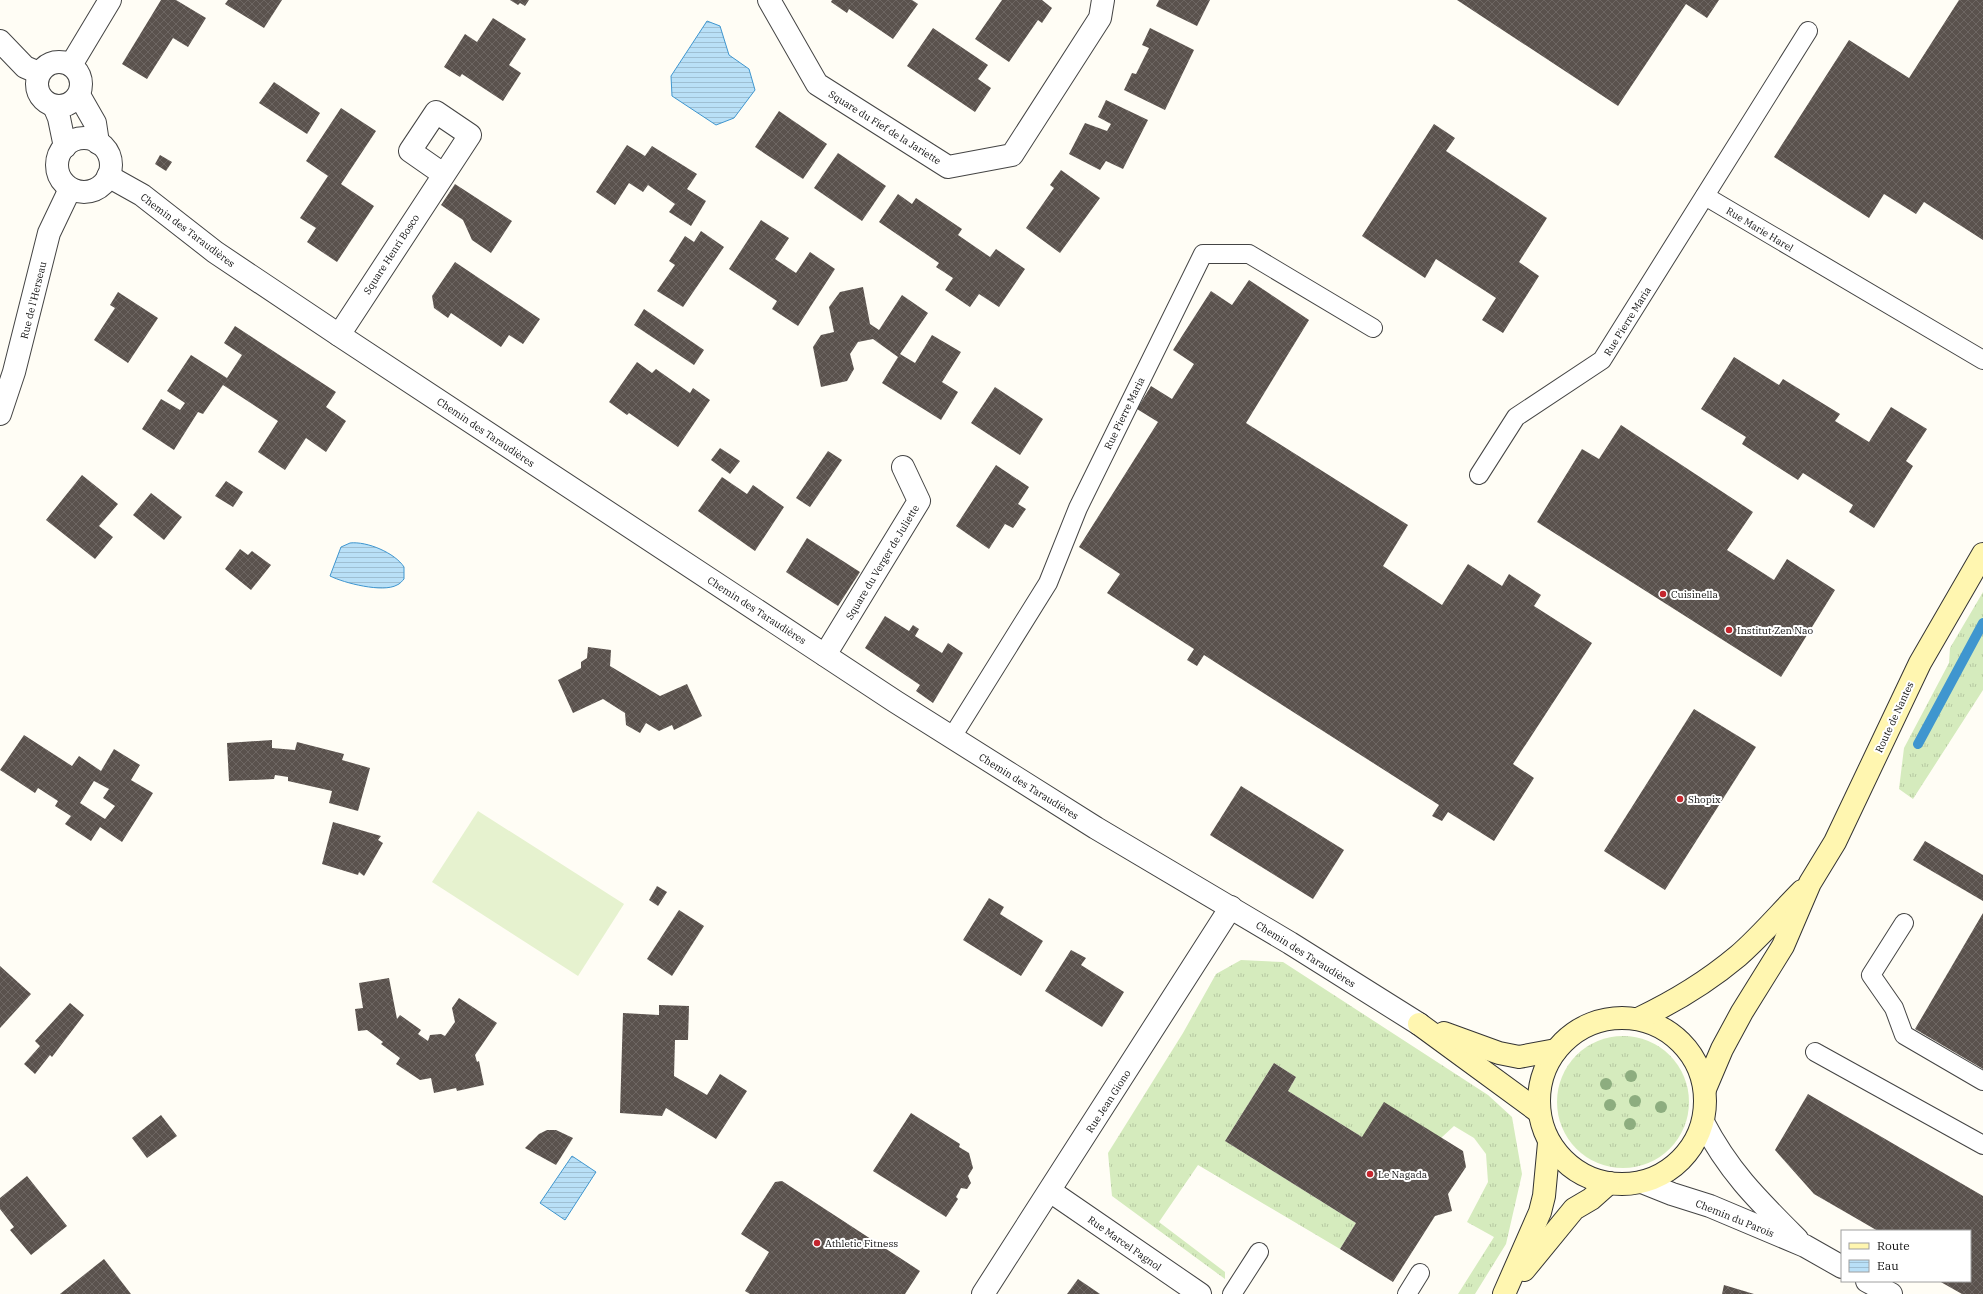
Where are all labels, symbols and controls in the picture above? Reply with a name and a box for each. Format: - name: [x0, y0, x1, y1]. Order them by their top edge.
- street label: Square du Fief de la Jariette: [826, 87, 943, 167]
- street label: Chemin des Taraudières: [138, 191, 238, 270]
- street label: Rue Marie Harel: [1724, 204, 1796, 255]
- street label: Square Henri Bosco: [361, 211, 422, 297]
- street label: Rue de l'Herseau: [18, 260, 49, 340]
- street label: Rue Pierre Maria: [1601, 284, 1654, 358]
- street label: Rue Pierre Maria: [1101, 374, 1148, 452]
- street label: Chemin des Taraudières: [434, 395, 537, 470]
- street label: Square du Verger de Juliette: [843, 502, 922, 622]
- street label: Chemin des Taraudières: [705, 574, 809, 647]
- place label: Cuisinella: [1671, 588, 1719, 601]
- marker: Cuisinella: [1658, 589, 1668, 599]
- place label: Institut Zen Nao: [1737, 624, 1813, 637]
- marker: Institut Zen Nao: [1724, 625, 1734, 635]
- street label: Route de Nantes: [1872, 680, 1917, 755]
- street label: Chemin des Taraudières: [977, 750, 1081, 822]
- place label: Shopix: [1688, 793, 1721, 806]
- marker: Shopix: [1675, 794, 1685, 804]
- street label: Chemin des Taraudières: [1254, 918, 1358, 990]
- street label: Rue Jean Giono: [1083, 1067, 1134, 1135]
- place label: Le Nagada: [1378, 1168, 1428, 1181]
- marker: Le Nagada: [1365, 1169, 1375, 1179]
- street label: Chemin du Parois: [1694, 1197, 1776, 1240]
- street label: Rue Marcel Pagnol: [1085, 1213, 1164, 1274]
- legend: [1841, 1230, 1971, 1282]
- place label: Athletic Fitness: [825, 1237, 898, 1250]
- marker: Athletic Fitness: [812, 1238, 822, 1248]
- text: Route: [1877, 1238, 1910, 1253]
- text: Eau: [1877, 1258, 1899, 1273]

